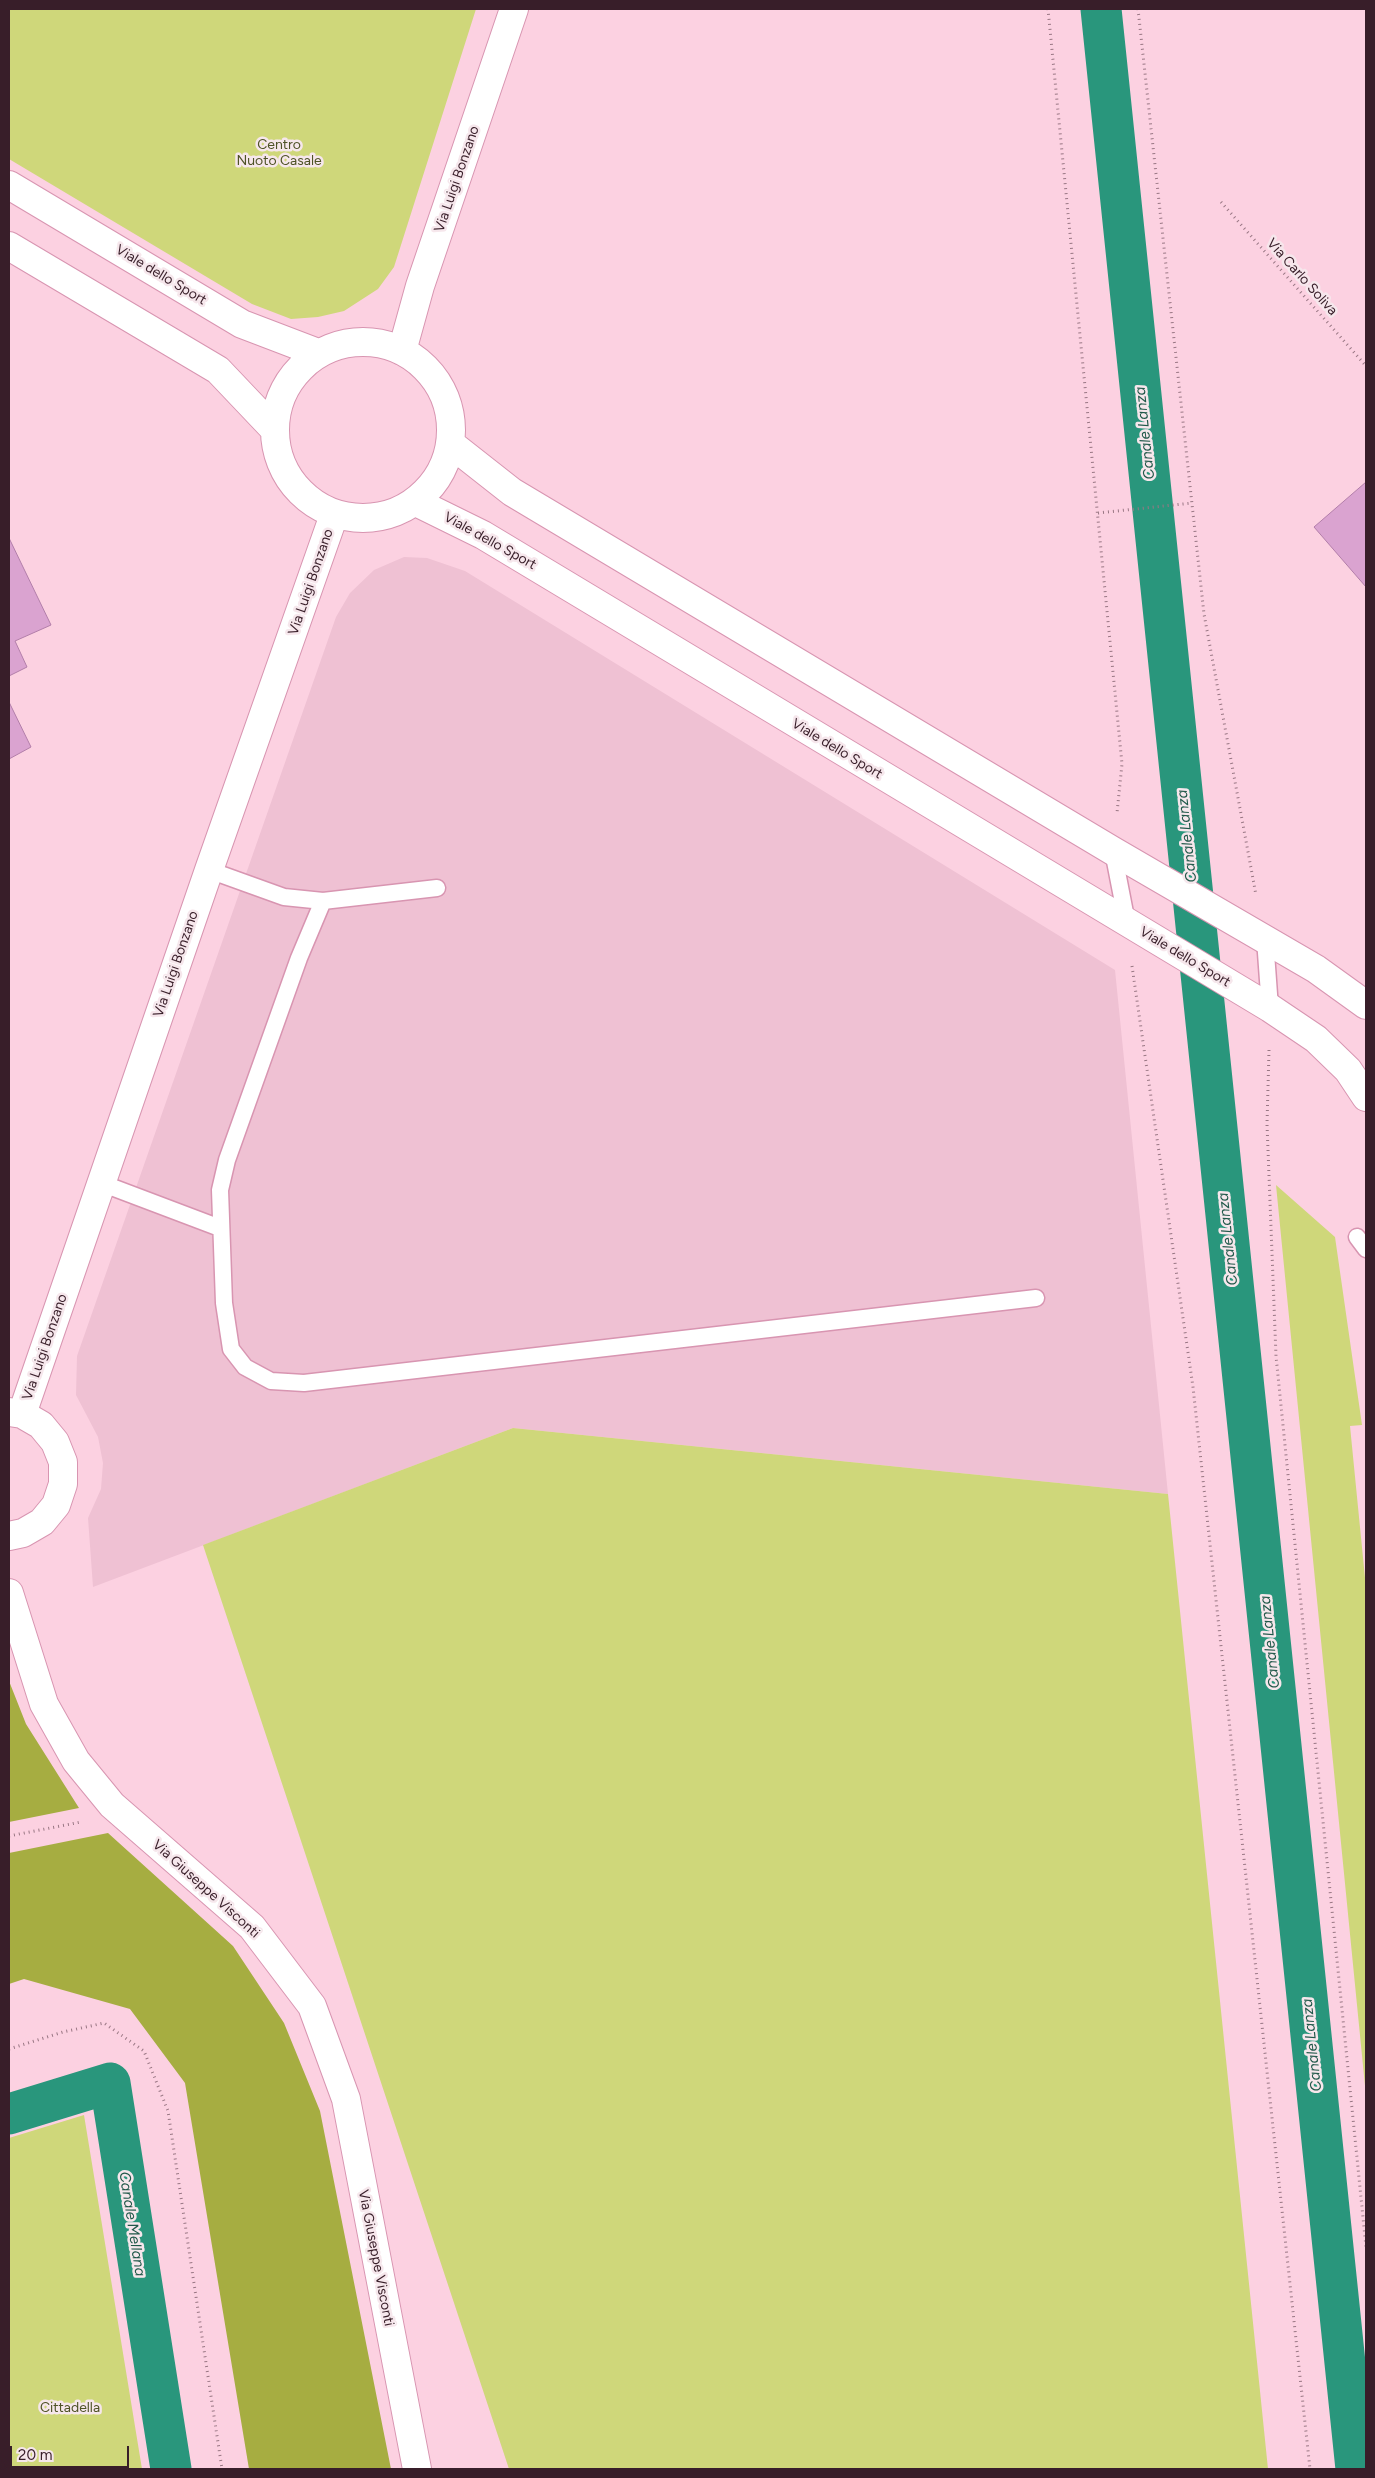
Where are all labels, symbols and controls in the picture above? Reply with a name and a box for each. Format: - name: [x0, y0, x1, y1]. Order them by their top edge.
- street label: Via Luigi Bonzano: [431, 124, 483, 234]
- park label: Centro Nuoto Casale: [236, 137, 322, 170]
- street label: Via Carlo Soliva: [1263, 235, 1341, 319]
- street label: Viale dello Sport: [113, 241, 209, 309]
- water label: Canale Lanza: [1131, 386, 1159, 480]
- street label: Viale dello Sport: [441, 509, 539, 573]
- street label: Via Luigi Bonzano: [285, 527, 337, 637]
- street label: Viale dello Sport: [789, 715, 885, 783]
- water label: Canale Lanza: [1173, 789, 1201, 883]
- street label: Via Luigi Bonzano: [150, 909, 202, 1019]
- street label: Viale dello Sport: [1137, 923, 1233, 991]
- water label: Canale Lanza: [1214, 1192, 1242, 1286]
- street label: Via Luigi Bonzano: [19, 1292, 71, 1402]
- water label: Canale Lanza: [1256, 1595, 1284, 1689]
- street label: Via Giuseppe Visconti: [149, 1836, 263, 1942]
- water label: Canale Lanza: [1298, 1998, 1326, 2092]
- water label: Canale Mellana: [115, 2170, 149, 2278]
- street label: Via Giuseppe Visconti: [355, 2188, 397, 2328]
- park label: Cittadella: [40, 2400, 100, 2416]
- scale bar: [12, 2436, 131, 2468]
- text: 20 m: [18, 2446, 52, 2464]

